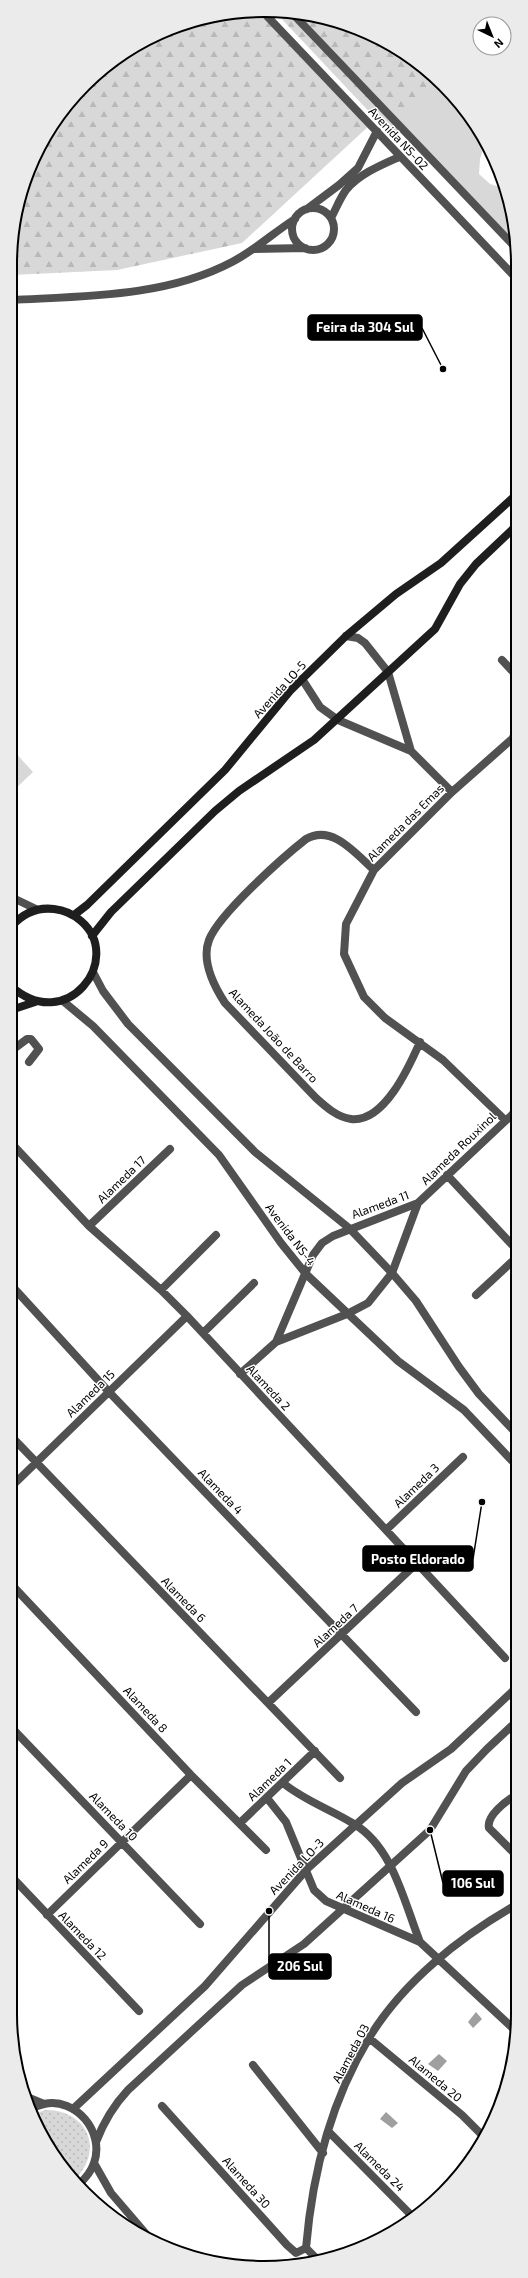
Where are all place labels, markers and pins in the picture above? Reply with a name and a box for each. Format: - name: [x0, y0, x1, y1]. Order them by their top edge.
- callout: Feira da 304 Sul: [308, 315, 422, 340]
- callout: Posto Eldorado: [363, 1546, 473, 1571]
- callout: 106 Sul: [443, 1871, 503, 1896]
- callout: 206 Sul: [269, 1954, 331, 1979]

